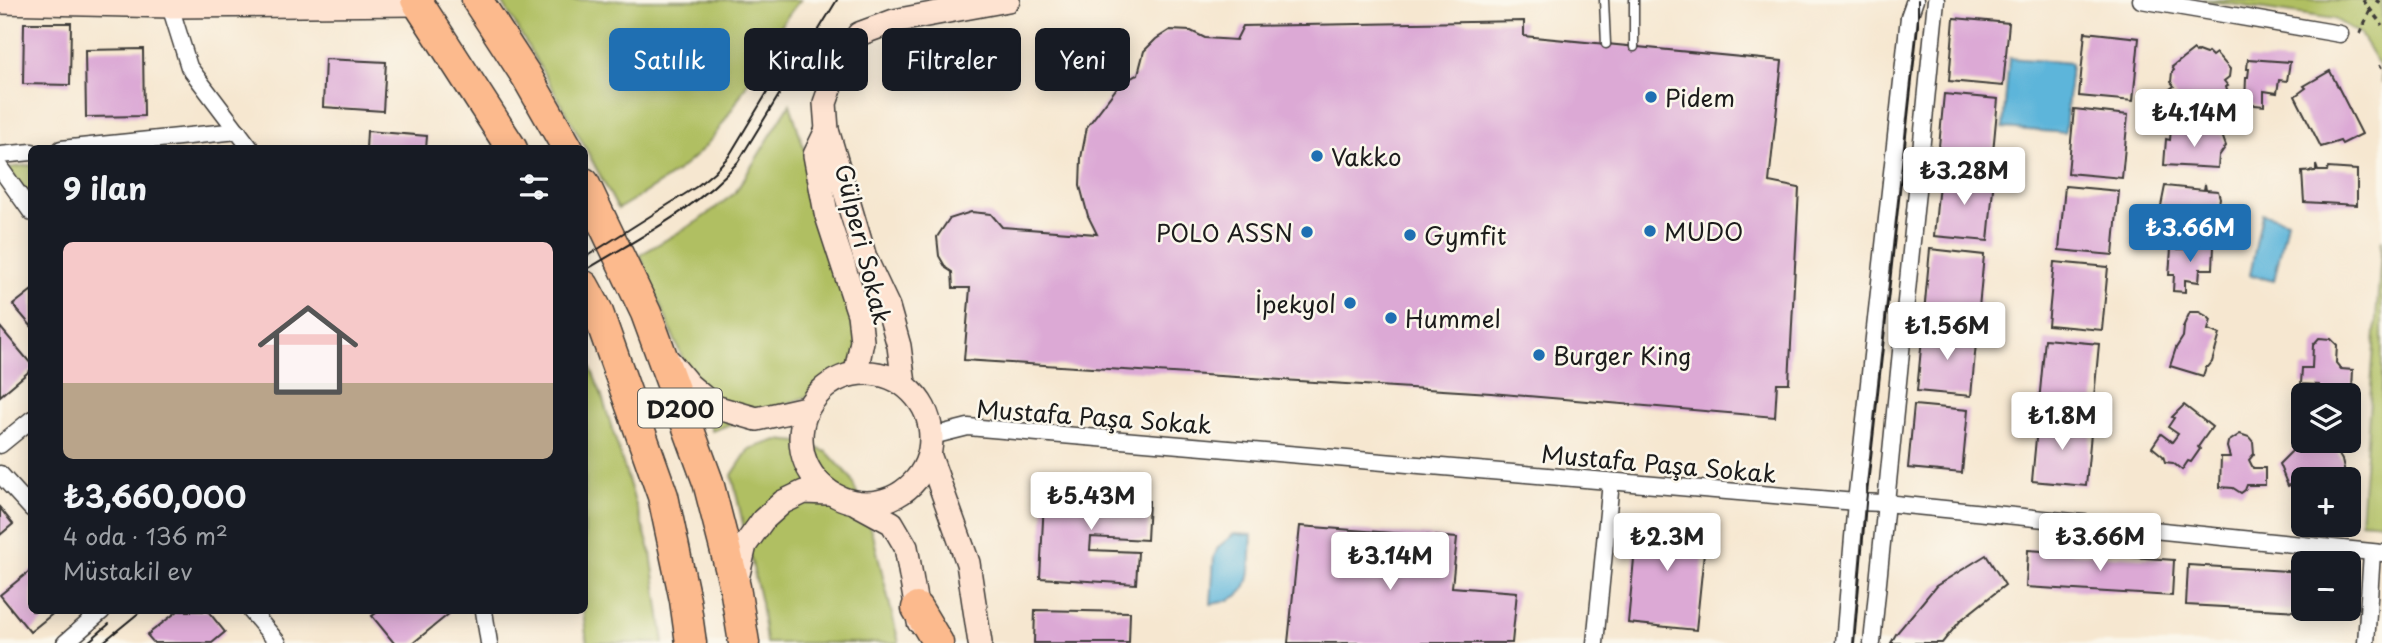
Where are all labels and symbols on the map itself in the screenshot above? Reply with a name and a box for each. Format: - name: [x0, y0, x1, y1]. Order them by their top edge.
- place label: Pidem: [1665, 79, 1735, 115]
- marker: Pidem: [1643, 89, 1659, 105]
- pin: ₺4.14M: [2137, 90, 2251, 149]
- place label: Vakko: [1331, 138, 1402, 174]
- marker: Vakko: [1309, 148, 1325, 164]
- pin: ₺3.28M: [1907, 148, 2021, 207]
- street label: Gülperi Sokak: [827, 160, 901, 328]
- pin: ₺3.66M: [2133, 204, 2247, 264]
- place label: MUDO: [1664, 213, 1743, 249]
- place label: POLO ASSN: [1156, 214, 1293, 250]
- place label: Gymfit: [1424, 217, 1507, 253]
- marker: MUDO: [1642, 223, 1658, 239]
- marker: POLO ASSN: [1299, 224, 1315, 240]
- marker: Gymfit: [1402, 227, 1418, 243]
- place label: İpekyol: [1255, 285, 1336, 321]
- marker: İpekyol: [1342, 295, 1358, 311]
- place label: Hummel: [1405, 300, 1501, 336]
- pin: ₺1.56M: [1890, 302, 2004, 362]
- marker: Hummel: [1383, 310, 1399, 326]
- place label: Burger King: [1553, 337, 1692, 373]
- marker: Burger King: [1531, 347, 1547, 363]
- road number: D200: [638, 388, 722, 428]
- street label: Mustafa Paşa Sokak: [975, 390, 1213, 442]
- pin: ₺1.8M: [2013, 392, 2111, 452]
- street label: Mustafa Paşa Sokak: [1540, 435, 1778, 491]
- pin: ₺5.43M: [1034, 472, 1148, 532]
- pin: ₺2.3M: [1618, 514, 1716, 573]
- pin: ₺3.66M: [2043, 514, 2157, 573]
- pin: ₺3.14M: [1333, 532, 1447, 592]

